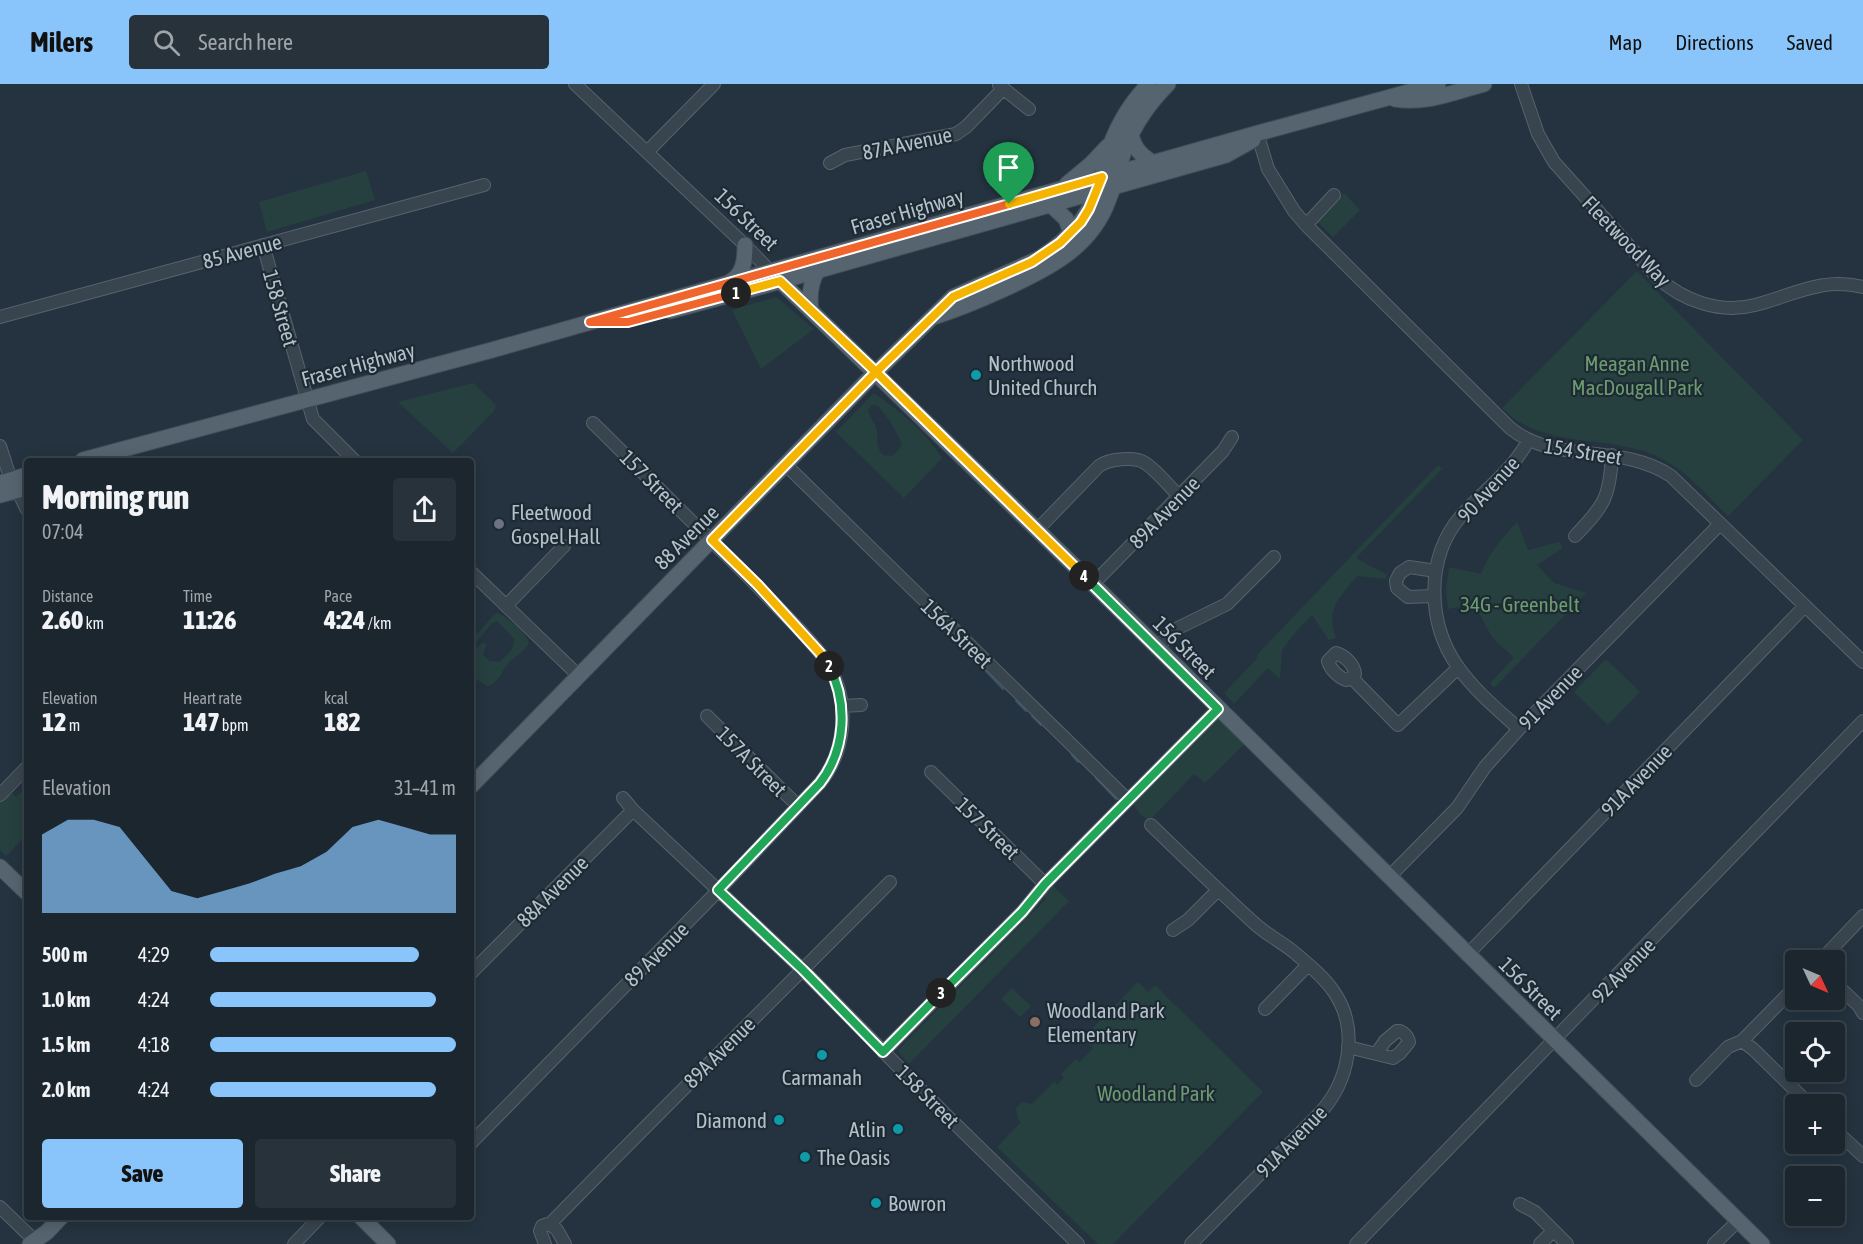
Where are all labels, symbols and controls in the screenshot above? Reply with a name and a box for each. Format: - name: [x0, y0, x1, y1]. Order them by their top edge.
- search box: [129, 15, 549, 69]
- text: Milers: [30, 26, 93, 58]
- icon: search: [150, 26, 183, 59]
- text: Search here: [198, 29, 293, 55]
- text: Map: [1608, 30, 1642, 54]
- text: Directions: [1675, 30, 1754, 54]
- text: Saved: [1787, 30, 1833, 54]
- street label: 87A Avenue: [860, 122, 954, 164]
- pin: [983, 142, 1034, 204]
- icon: arrive: [992, 151, 1025, 184]
- street label: 156 Street: [710, 183, 784, 255]
- street label: Fraser Highway: [848, 183, 967, 239]
- street label: Fleetwood Way: [1578, 191, 1676, 292]
- street label: 85 Avenue: [200, 229, 284, 273]
- street label: 158 Street: [259, 267, 303, 349]
- pin: 1: [721, 278, 751, 308]
- text: 1: [732, 284, 740, 302]
- street label: Fraser Highway: [299, 337, 418, 391]
- place label: Northwood United Church: [988, 351, 1097, 399]
- park label: Meagan Anne MacDougall Park: [1572, 351, 1702, 399]
- marker: Northwood United Church: [969, 368, 983, 382]
- street label: 154 Street: [1542, 433, 1624, 469]
- street label: 157 Street: [616, 445, 688, 517]
- street label: 90 Avenue: [1452, 451, 1524, 527]
- street label: 89A Avenue: [1124, 471, 1204, 553]
- text: Morning run: [42, 478, 189, 516]
- button: share: [393, 478, 456, 541]
- place label: Fleetwood Gospel Hall: [511, 500, 601, 548]
- street label: 88 Avenue: [649, 500, 723, 574]
- marker: Fleetwood Gospel Hall: [492, 517, 506, 531]
- text: 07:04: [42, 520, 84, 543]
- pin: 4: [1069, 561, 1099, 591]
- text: 4: [1080, 567, 1088, 585]
- text: Distance: [42, 587, 93, 605]
- text: Time: [183, 587, 212, 605]
- text: Pace: [324, 587, 352, 605]
- park label: 34G - Greenbelt: [1460, 592, 1580, 616]
- street label: 156A Street: [917, 594, 997, 672]
- text: 2.60: [42, 605, 83, 635]
- text: 11:26: [183, 605, 237, 635]
- text: 4:24: [324, 605, 365, 635]
- street label: 156 Street: [1149, 611, 1221, 683]
- text: km: [83, 614, 104, 632]
- text: /km: [365, 614, 391, 632]
- pin: 2: [814, 651, 844, 681]
- text: 2: [825, 657, 833, 675]
- street label: 91 Avenue: [1513, 660, 1587, 734]
- text: Elevation: [42, 689, 97, 707]
- text: Heart rate: [183, 689, 242, 707]
- text: kcal: [324, 689, 348, 707]
- text: 12: [42, 707, 66, 737]
- text: 147: [183, 707, 220, 737]
- text: 182: [324, 707, 361, 737]
- text: m: [66, 716, 80, 734]
- text: bpm: [220, 716, 249, 734]
- street label: 157A Street: [712, 721, 792, 801]
- street label: 91A Avenue: [1596, 739, 1676, 821]
- text: Elevation: [42, 776, 111, 799]
- text: 31–41 m: [394, 776, 456, 799]
- street label: 157 Street: [951, 792, 1025, 864]
- street label: 88A Avenue: [511, 850, 593, 932]
- street label: 89 Avenue: [619, 917, 693, 991]
- street label: 92 Avenue: [1586, 933, 1660, 1007]
- text: 500 m: [42, 943, 87, 966]
- text: 4:29: [138, 943, 170, 966]
- north arrow: [1785, 950, 1845, 1010]
- map controls: [1785, 950, 1845, 1226]
- street label: 156 Street: [1495, 952, 1567, 1024]
- pin: 3: [926, 978, 956, 1008]
- text: 3: [937, 984, 945, 1002]
- text: 1.0 km: [42, 988, 90, 1011]
- text: 4:24: [138, 988, 170, 1011]
- place label: Woodland Park Elementary: [1047, 998, 1165, 1046]
- street label: 89A Avenue: [678, 1011, 760, 1093]
- marker: Woodland Park Elementary: [1028, 1015, 1042, 1029]
- button: locate: [1785, 1022, 1845, 1082]
- text: 1.5 km: [42, 1033, 90, 1056]
- text: 4:18: [138, 1033, 170, 1056]
- marker: Carmanah: [815, 1048, 829, 1062]
- street label: 158 Street: [892, 1060, 964, 1132]
- place label: Carmanah: [782, 1065, 862, 1089]
- text: 2.0 km: [42, 1078, 90, 1101]
- text: 4:24: [138, 1078, 170, 1101]
- park label: Woodland Park: [1097, 1081, 1215, 1105]
- button: +: [1785, 1094, 1845, 1154]
- street label: 91A Avenue: [1251, 1100, 1331, 1182]
- place label: Diamond: [696, 1108, 767, 1132]
- marker: Diamond: [772, 1113, 786, 1127]
- place label: Atlin: [849, 1117, 886, 1141]
- marker: Atlin: [891, 1122, 905, 1136]
- button: Save: [42, 1139, 243, 1208]
- button: Share: [255, 1139, 456, 1208]
- place label: The Oasis: [817, 1145, 890, 1169]
- marker: The Oasis: [798, 1150, 812, 1164]
- button: −: [1785, 1166, 1845, 1226]
- place label: Bowron: [888, 1191, 946, 1215]
- marker: Bowron: [869, 1196, 883, 1210]

